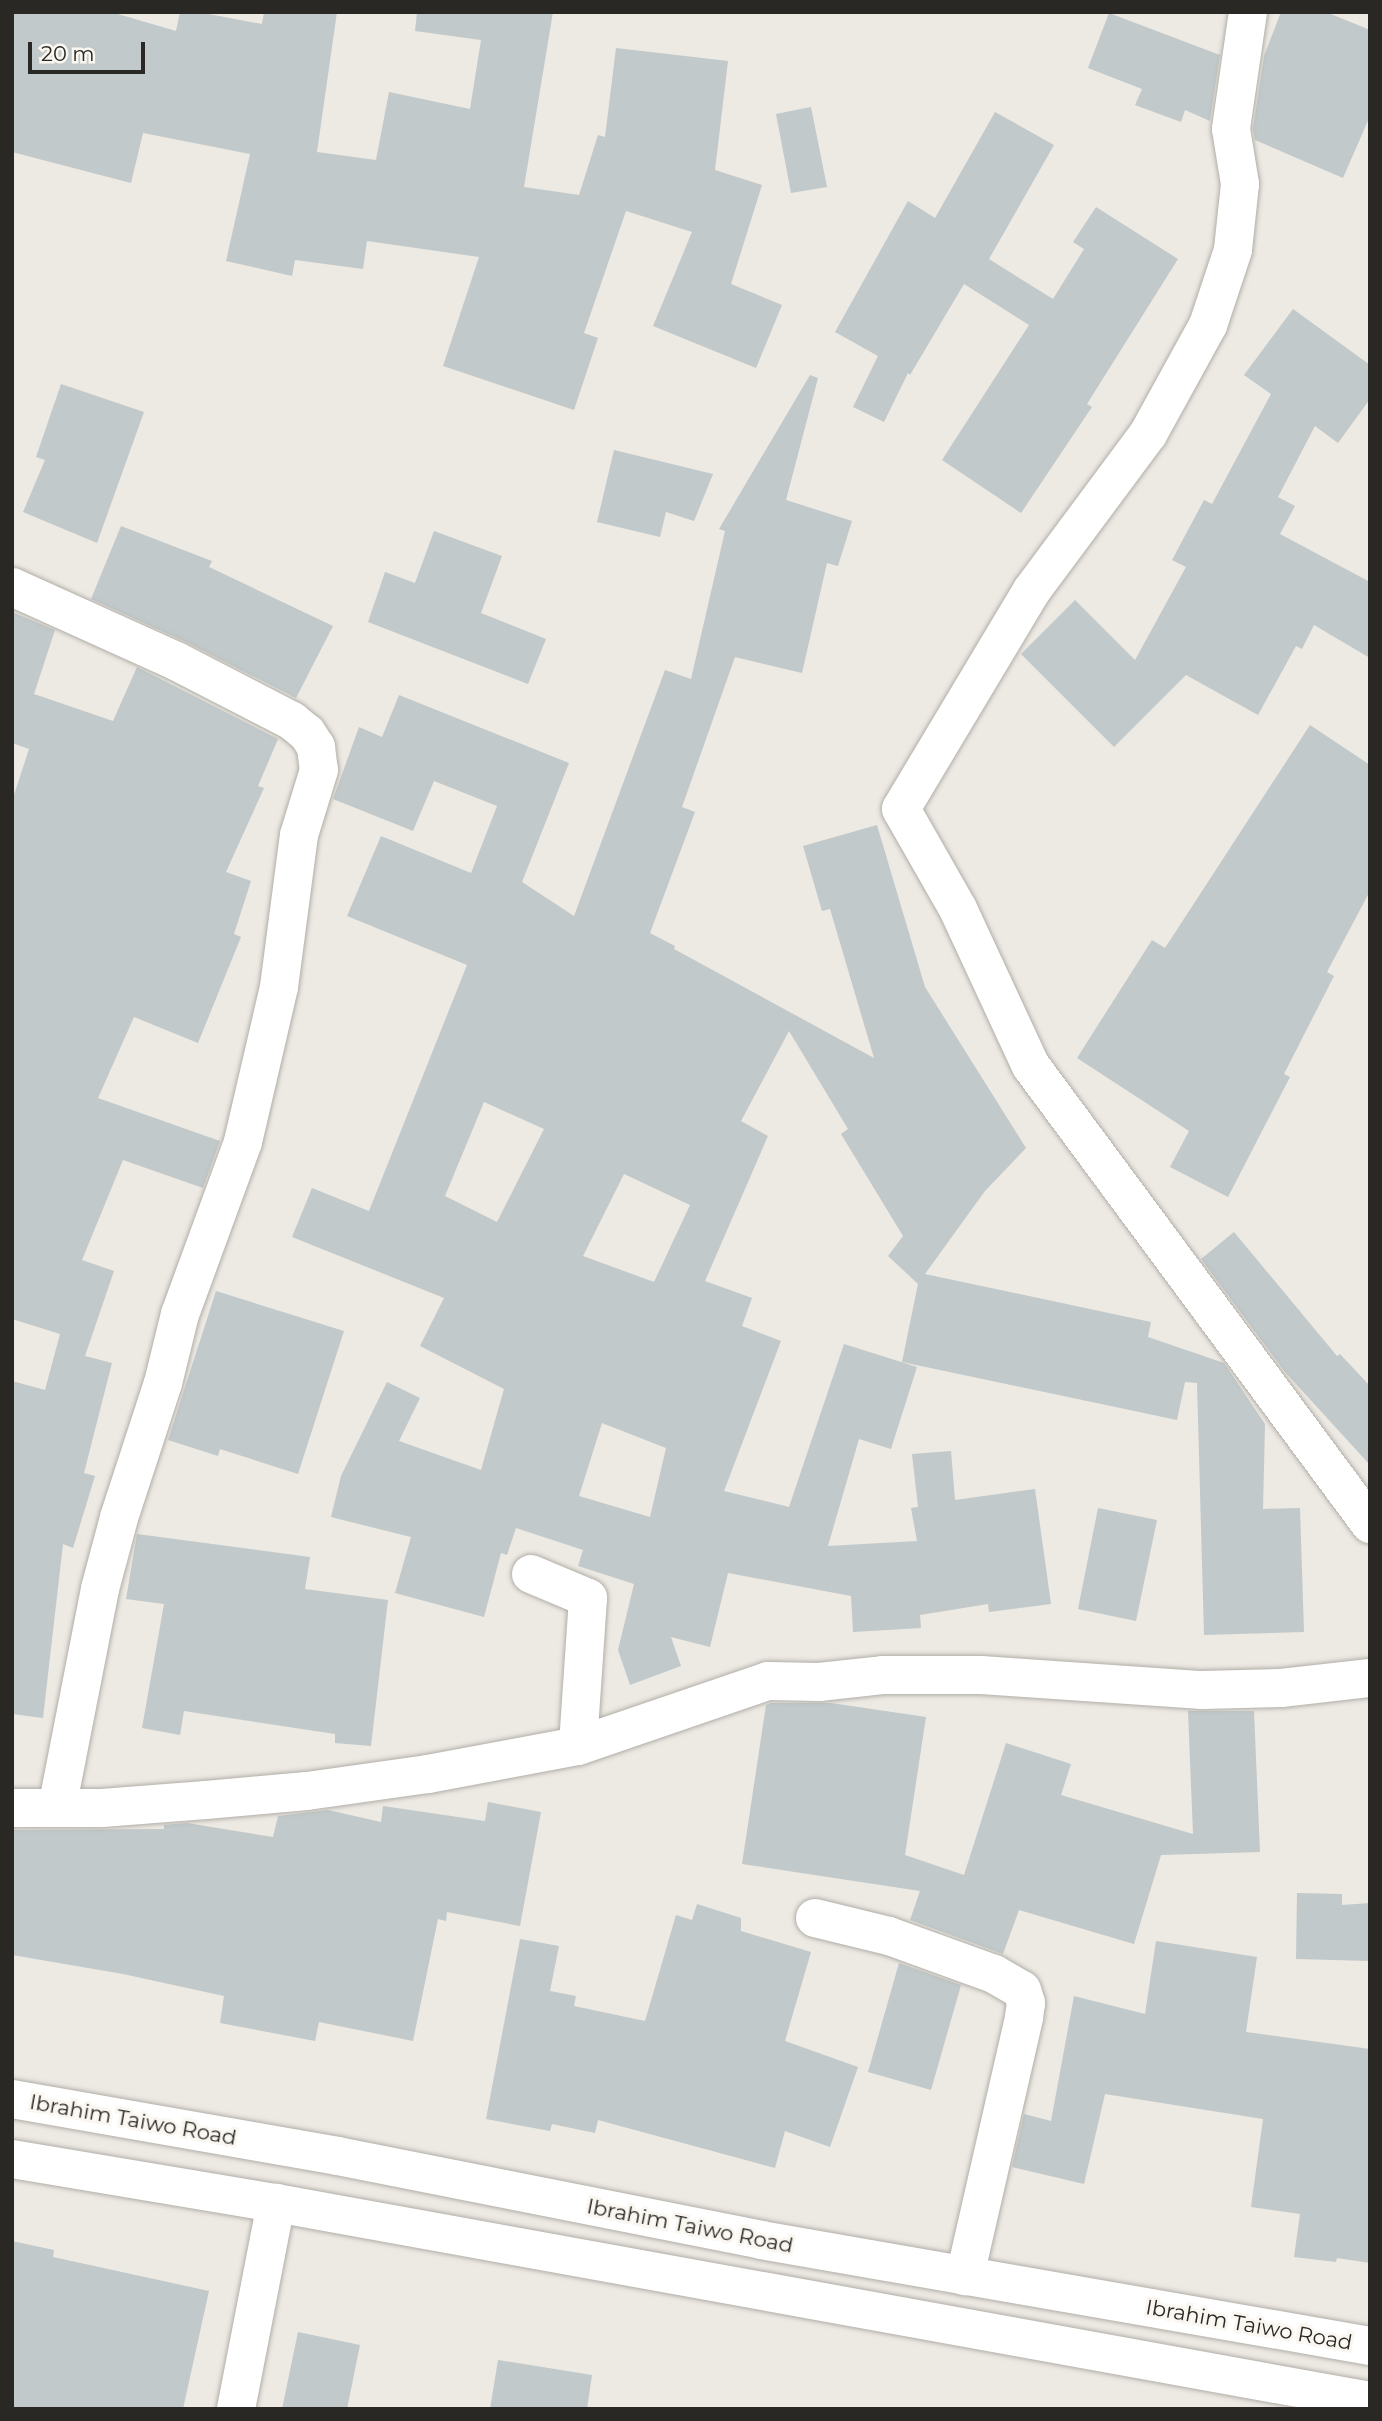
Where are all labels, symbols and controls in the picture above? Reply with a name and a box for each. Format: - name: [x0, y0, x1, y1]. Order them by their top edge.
- scale bar: [32, 28, 149, 72]
- text: 20 m: [41, 41, 95, 66]
- street label: Ibrahim Taiwo Road: [28, 2089, 238, 2151]
- street label: Ibrahim Taiwo Road: [585, 2194, 795, 2258]
- street label: Ibrahim Taiwo Road: [1144, 2294, 1354, 2356]

